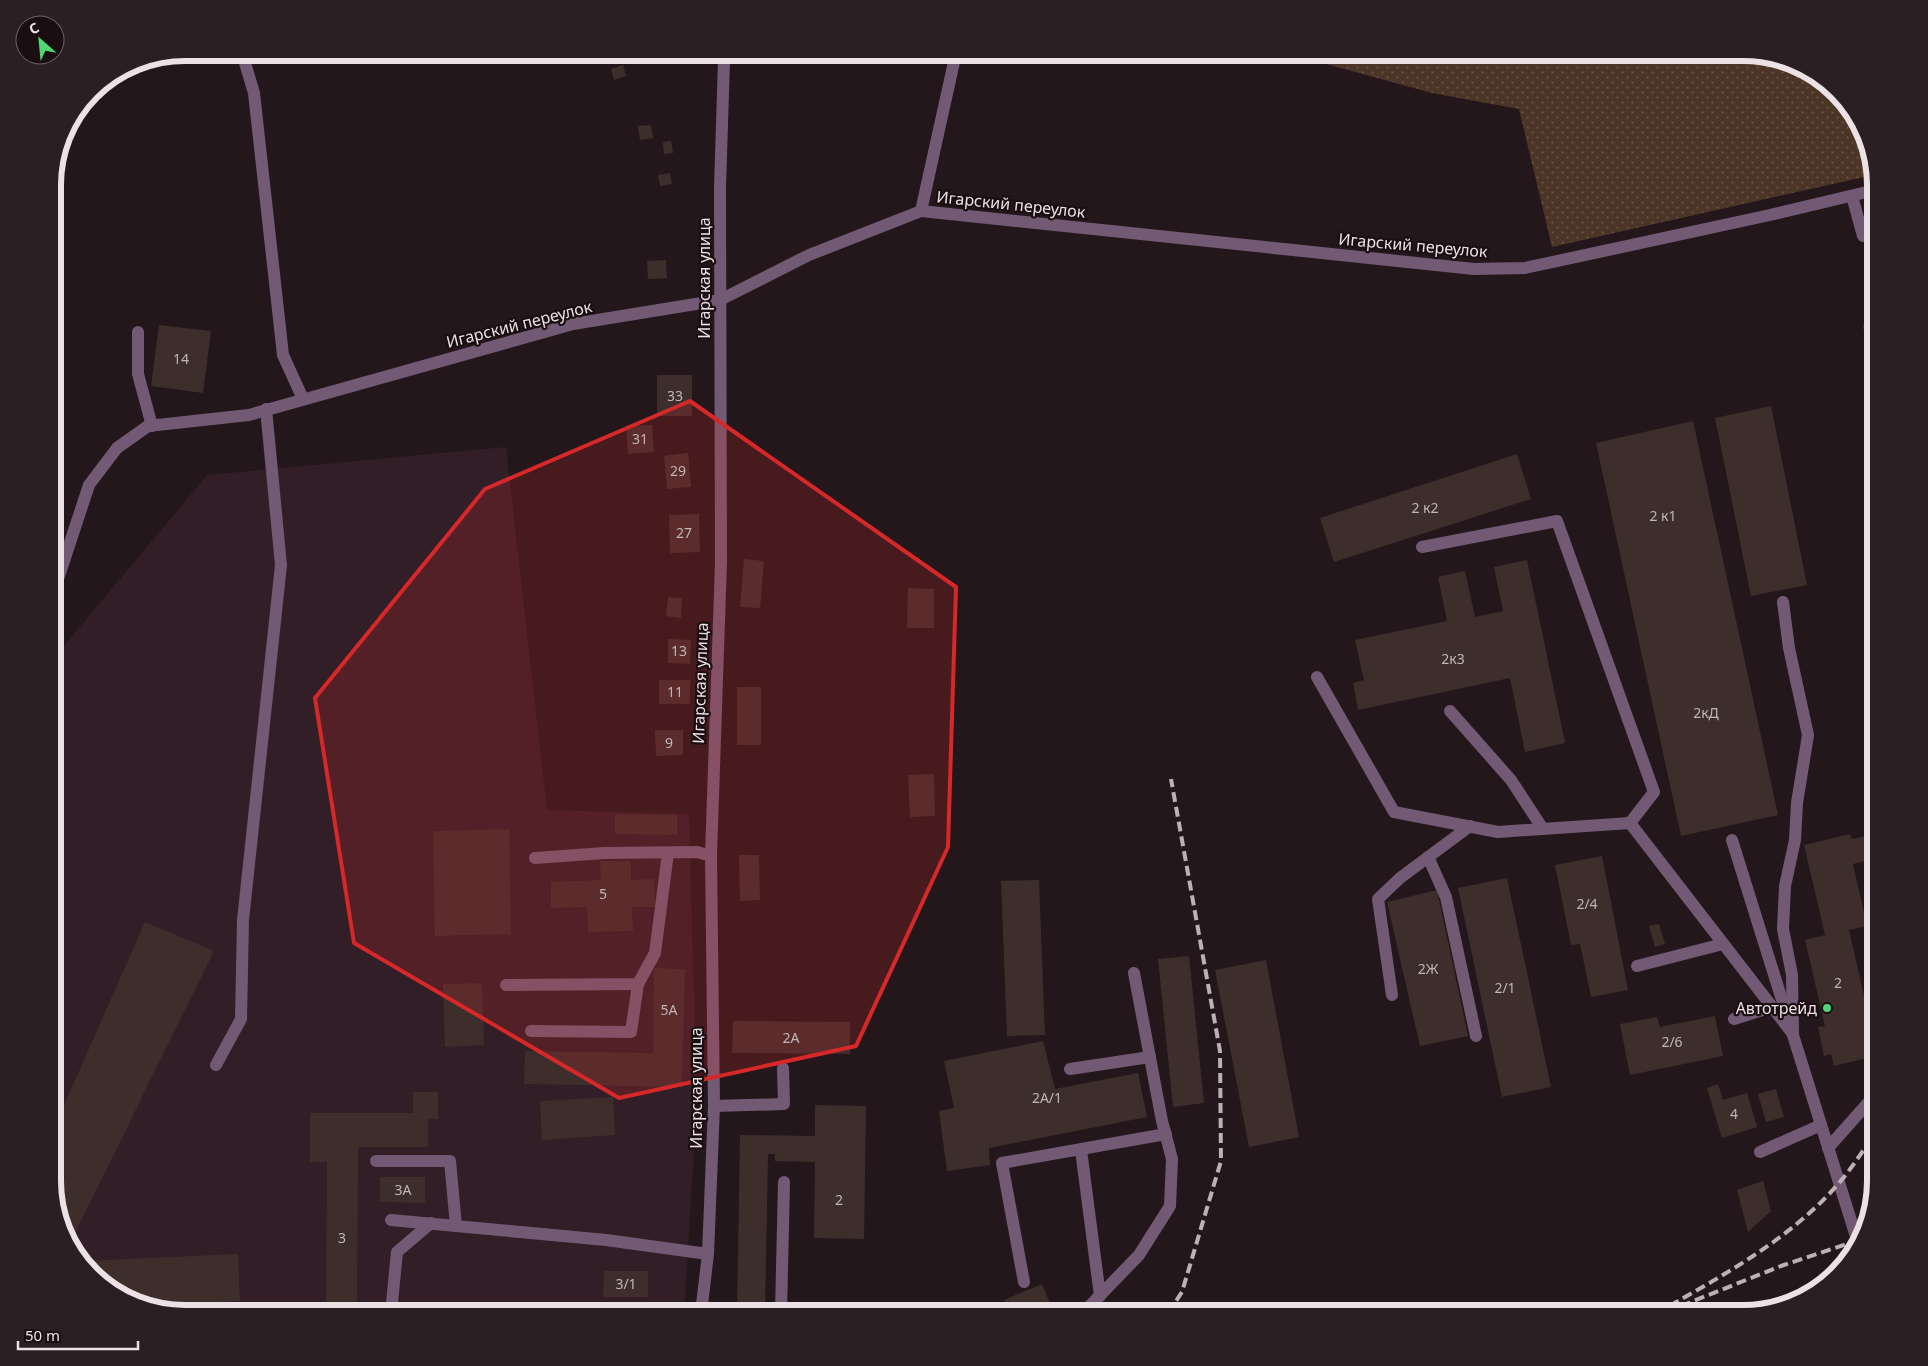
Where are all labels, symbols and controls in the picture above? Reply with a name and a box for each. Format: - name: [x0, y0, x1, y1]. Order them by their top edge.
- north arrow: [15, 15, 65, 65]
- text: С: [26, 17, 42, 38]
- street label: Игарский переулок: [936, 185, 1087, 223]
- street label: Игарская улица: [693, 217, 715, 339]
- street label: Игарский переулок: [1338, 228, 1489, 263]
- street label: Игарский переулок: [444, 295, 595, 353]
- house number: 14: [173, 349, 189, 368]
- house number: 33: [667, 386, 683, 405]
- house number: 31: [632, 429, 648, 448]
- house number: 29: [670, 461, 686, 480]
- house number: 2 к2: [1411, 498, 1439, 517]
- house number: 2 к1: [1649, 506, 1677, 525]
- house number: 27: [676, 523, 692, 542]
- street label: Игарская улица: [687, 622, 713, 744]
- house number: 13: [671, 641, 687, 660]
- house number: 2к3: [1441, 649, 1465, 668]
- house number: 11: [667, 682, 683, 701]
- house number: 2кД: [1693, 703, 1720, 722]
- house number: 9: [665, 733, 673, 752]
- house number: 5: [599, 884, 607, 903]
- house number: 2/4: [1576, 894, 1598, 913]
- house number: 2Ж: [1418, 959, 1439, 978]
- house number: 2: [1834, 973, 1842, 992]
- house number: 2/1: [1494, 978, 1516, 997]
- place label: Автотрейд: [1736, 997, 1817, 1019]
- house number: 5А: [661, 1000, 678, 1019]
- marker: Автотрейд: [1821, 1002, 1833, 1014]
- street label: Игарская улица: [685, 1027, 707, 1149]
- house number: 2А: [783, 1028, 800, 1047]
- house number: 2/6: [1661, 1032, 1683, 1051]
- house number: 2А/1: [1032, 1088, 1062, 1107]
- house number: 4: [1730, 1104, 1738, 1123]
- house number: 3А: [395, 1180, 412, 1199]
- house number: 2: [835, 1190, 843, 1209]
- house number: 3: [338, 1228, 346, 1247]
- house number: 3/1: [615, 1274, 637, 1293]
- scale bar: [18, 1318, 138, 1350]
- text: 50 m: [25, 1325, 60, 1345]

